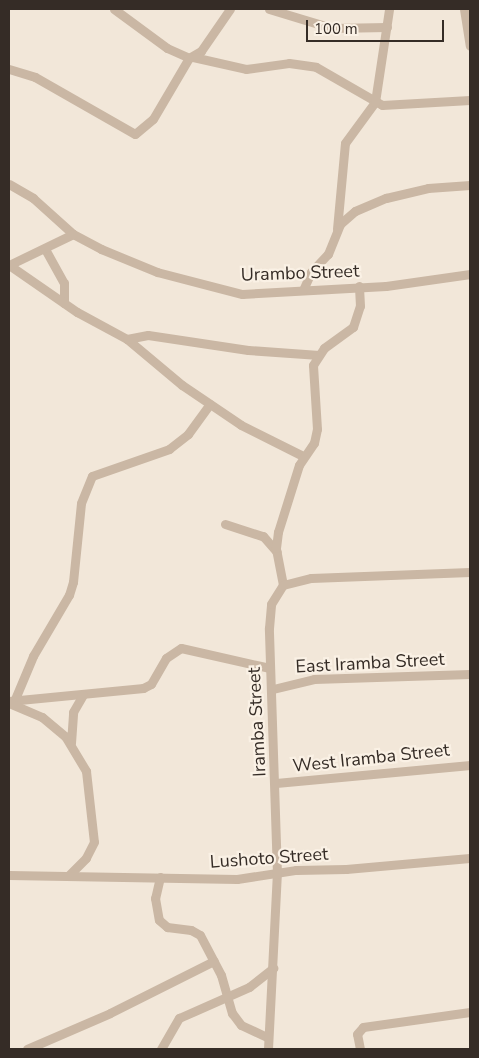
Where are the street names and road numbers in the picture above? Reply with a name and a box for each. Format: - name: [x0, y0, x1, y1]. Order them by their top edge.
- street label: Urambo Street: [240, 260, 360, 286]
- street label: East Iramba Street: [295, 648, 445, 678]
- street label: Iramba Street: [243, 667, 271, 777]
- street label: West Iramba Street: [292, 739, 450, 777]
- street label: Lushoto Street: [209, 843, 329, 873]

